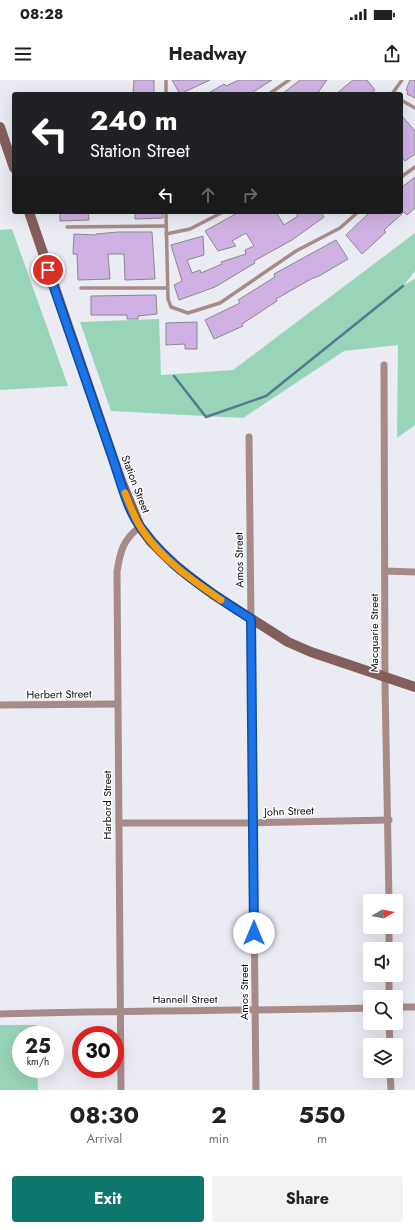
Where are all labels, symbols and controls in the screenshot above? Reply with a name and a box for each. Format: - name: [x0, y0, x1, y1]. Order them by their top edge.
- text: 08:28: [20, 3, 63, 25]
- text: Headway: [169, 41, 246, 67]
- icon: menu: [12, 43, 34, 65]
- icon: share: [381, 43, 403, 65]
- text: 240 m: [90, 100, 178, 141]
- icon: left: [24, 108, 76, 160]
- text: Station Street: [90, 138, 189, 164]
- icon: left: [155, 184, 177, 206]
- icon: ahead: [197, 184, 219, 206]
- icon: right: [239, 184, 261, 206]
- pin: [31, 253, 65, 287]
- icon: arrive: [37, 259, 59, 281]
- street label: Station Street: [118, 453, 154, 516]
- street label: Amos Street: [231, 532, 247, 588]
- street label: Macquarie Street: [366, 593, 382, 672]
- street label: Herbert Street: [26, 685, 92, 703]
- street label: Harbord Street: [99, 770, 115, 839]
- street label: John Street: [262, 802, 314, 820]
- north arrow: [363, 894, 403, 934]
- map controls: [363, 894, 403, 1078]
- position arrow: [233, 912, 275, 954]
- button: sound: [363, 942, 403, 982]
- street label: Amos Street: [236, 964, 252, 1020]
- button: search: [363, 990, 403, 1030]
- street label: Hannell Street: [153, 991, 218, 1007]
- speed limit sign: 30: [72, 1026, 124, 1078]
- text: 25: [25, 1032, 51, 1061]
- button: layers: [363, 1038, 403, 1078]
- text: km/h: [27, 1054, 49, 1069]
- text: 08:30: [70, 1097, 139, 1132]
- text: 2: [211, 1097, 227, 1132]
- text: 550: [299, 1097, 345, 1132]
- text: Arrival: [86, 1129, 122, 1148]
- text: min: [209, 1129, 229, 1148]
- text: m: [317, 1129, 327, 1148]
- button: Exit: [12, 1176, 204, 1222]
- button: Share: [212, 1176, 403, 1222]

